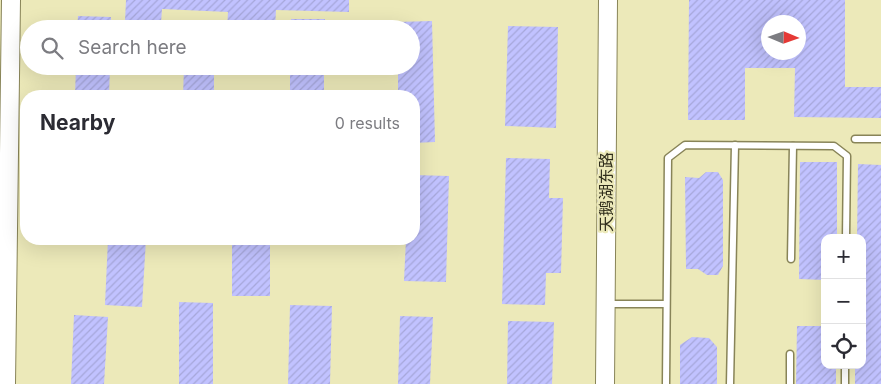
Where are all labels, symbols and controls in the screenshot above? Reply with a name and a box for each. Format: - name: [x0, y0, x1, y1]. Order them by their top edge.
- north arrow: [761, 15, 806, 60]
- search box: [20, 20, 420, 75]
- icon: search: [38, 34, 66, 62]
- text: Search here: [78, 36, 187, 59]
- text: Nearby: [40, 110, 115, 135]
- text: 0 results: [335, 113, 400, 133]
- street label: 天鹅湖东路: [596, 152, 616, 232]
- map controls: [821, 234, 866, 369]
- button: +: [821, 234, 866, 279]
- button: −: [821, 279, 866, 324]
- button: locate: [821, 324, 866, 369]

